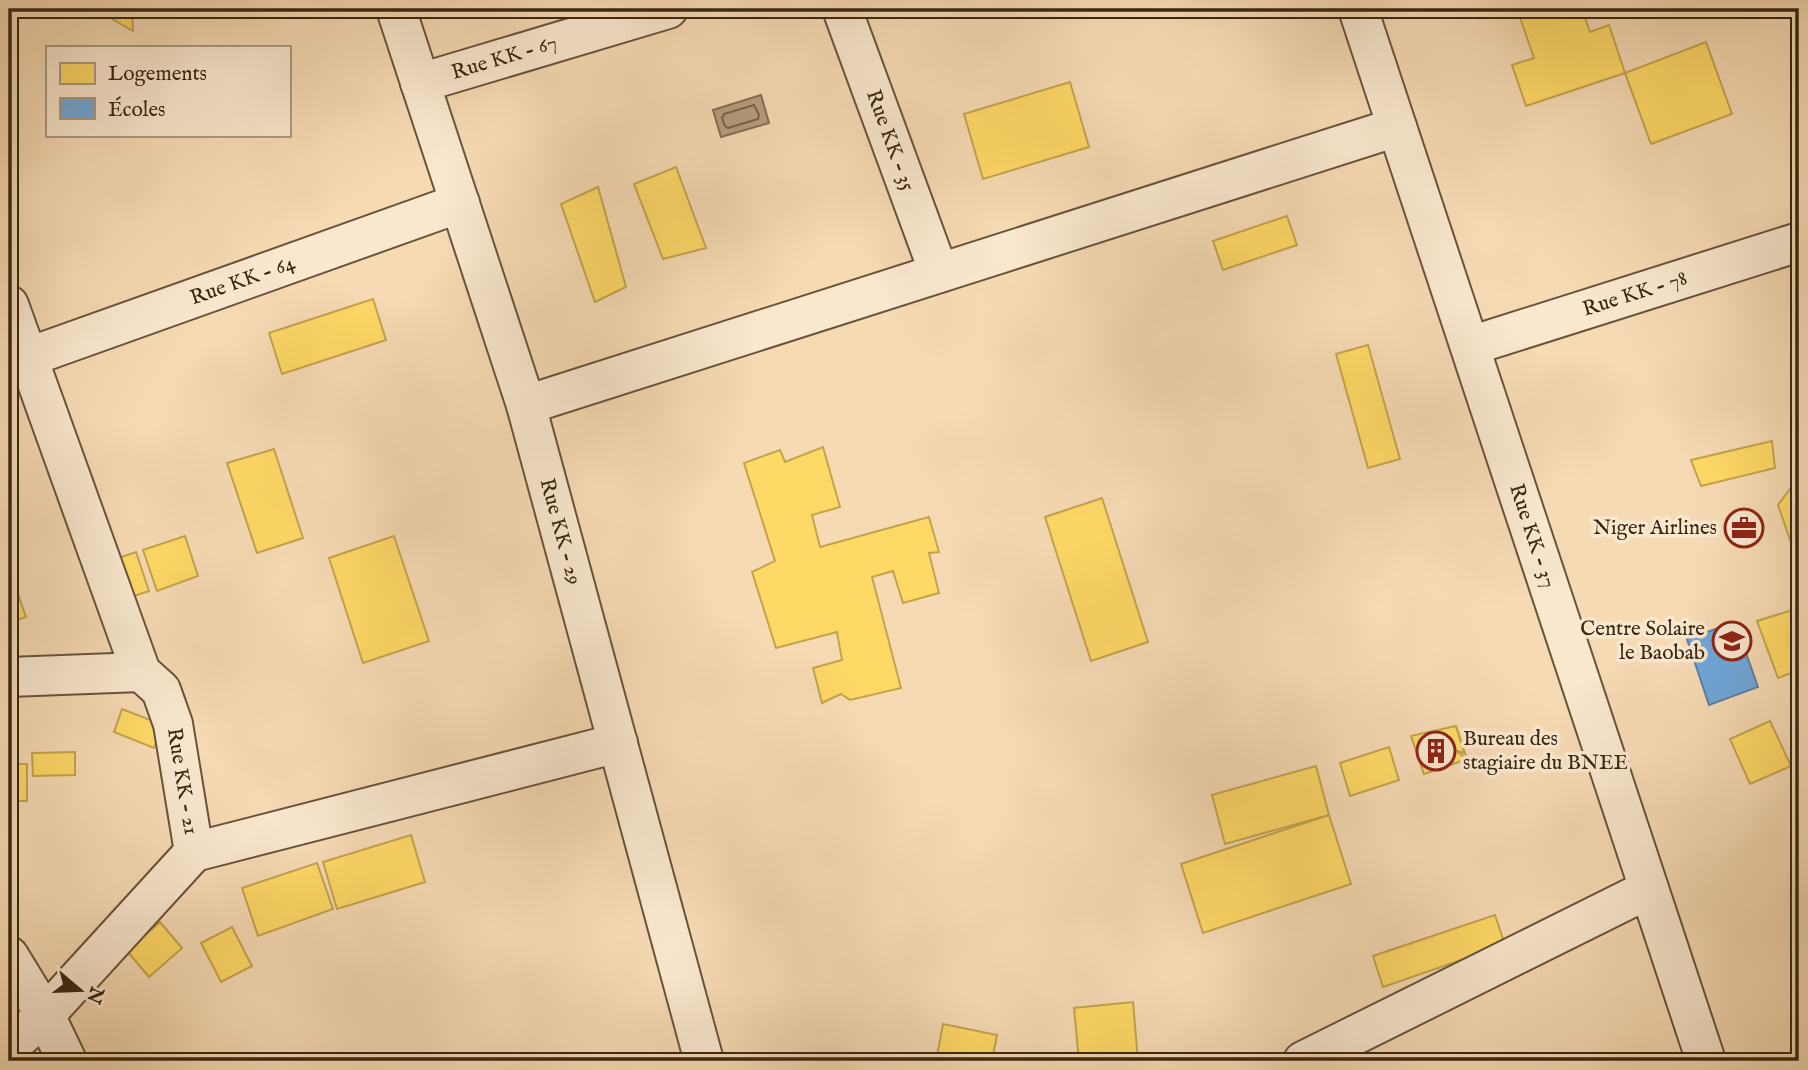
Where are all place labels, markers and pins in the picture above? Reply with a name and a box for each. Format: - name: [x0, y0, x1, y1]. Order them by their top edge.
- office icon: Niger Airlines: [1723, 507, 1765, 549]
- place label: Niger Airlines: [1593, 515, 1717, 542]
- place label: Centre Solaire le Baobab: [1580, 616, 1705, 667]
- school or university icon: Centre Solaire le Baobab: [1711, 620, 1753, 662]
- place label: Bureau des stagiaire du BNEE: [1463, 726, 1628, 777]
- building icon: Bureau des stagiaire du BNEE: [1415, 730, 1457, 772]

